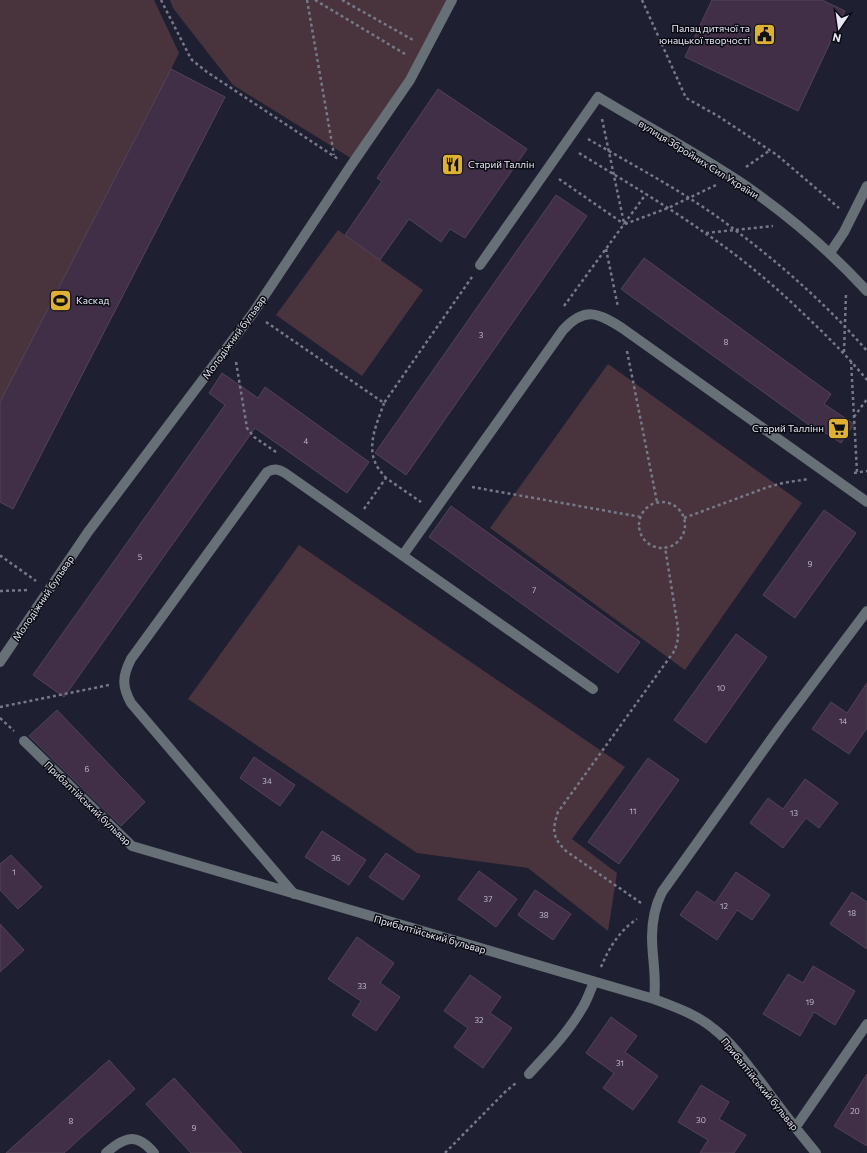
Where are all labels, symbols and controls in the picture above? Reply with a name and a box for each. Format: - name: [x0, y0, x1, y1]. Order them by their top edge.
- north arrow: [819, 8, 859, 48]
- public building icon: Палац дитячої та юнацької творчості: [752, 21, 778, 47]
- place label: Палац дитячої та юнацької творчості: [659, 22, 750, 46]
- text: N: [831, 31, 842, 45]
- street label: вулиця Збройних Сил України: [637, 117, 761, 201]
- restaurant icon: Старий Таллін: [439, 151, 465, 177]
- place label: Старий Таллін: [468, 158, 534, 170]
- sports icon: Каскад: [47, 287, 73, 313]
- street label: Молодіжний бульвар: [200, 293, 268, 381]
- place label: Каскад: [76, 294, 109, 306]
- house number: 3: [479, 330, 484, 340]
- house number: 8: [724, 337, 729, 347]
- supermarket icon: Старий Таллінн: [826, 415, 852, 441]
- place label: Старий Таллінн: [752, 422, 824, 434]
- house number: 4: [304, 436, 309, 446]
- house number: 5: [138, 552, 143, 562]
- street label: Молодіжний бульвар: [10, 553, 76, 643]
- house number: 9: [808, 559, 813, 569]
- house number: 7: [532, 585, 536, 595]
- house number: 10: [717, 683, 725, 693]
- house number: 14: [839, 716, 847, 726]
- street label: Прибалтійський бульвар: [42, 758, 134, 848]
- house number: 6: [85, 764, 90, 774]
- house number: 34: [262, 776, 272, 786]
- house number: 11: [630, 806, 636, 816]
- house number: 13: [790, 808, 798, 818]
- house number: 36: [331, 853, 341, 863]
- house number: 1: [12, 867, 16, 877]
- house number: 37: [484, 894, 492, 904]
- house number: 12: [720, 901, 728, 911]
- house number: 18: [848, 908, 856, 918]
- house number: 38: [539, 910, 549, 920]
- street label: Прибалтійський бульвар: [373, 912, 487, 956]
- house number: 33: [357, 981, 367, 991]
- house number: 19: [806, 997, 814, 1007]
- house number: 32: [475, 1015, 484, 1025]
- street label: Прибалтійський бульвар: [719, 1035, 801, 1133]
- house number: 31: [616, 1058, 624, 1068]
- house number: 20: [850, 1106, 860, 1116]
- house number: 30: [696, 1115, 706, 1125]
- house number: 8: [69, 1116, 74, 1126]
- house number: 9: [192, 1123, 197, 1133]

